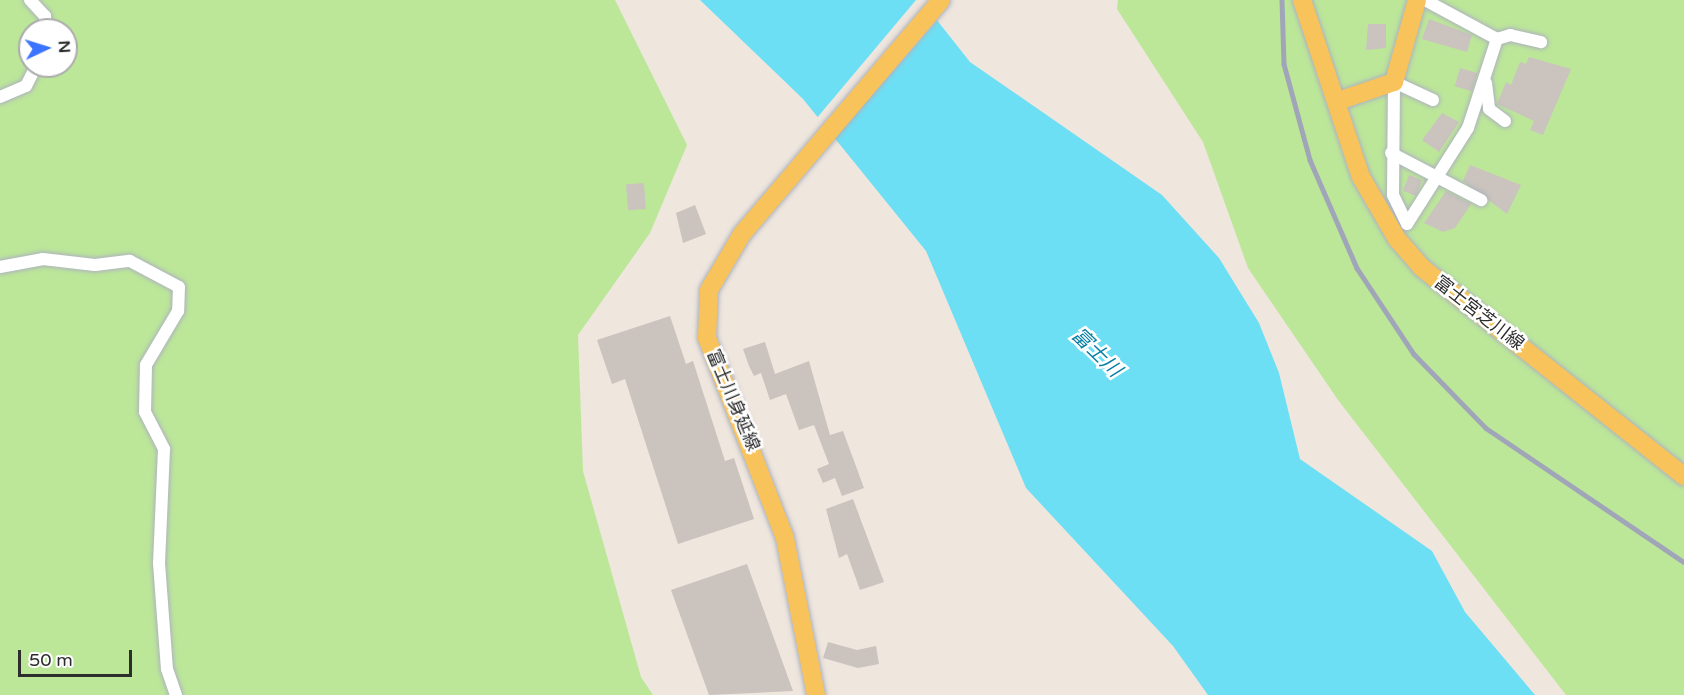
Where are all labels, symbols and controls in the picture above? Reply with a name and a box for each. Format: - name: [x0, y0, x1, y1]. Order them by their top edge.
- north arrow: [18, 18, 78, 78]
- text: N: [54, 40, 74, 54]
- street label: 富士宮芝川線: [1430, 271, 1528, 355]
- water label: 富士川: [1066, 324, 1126, 382]
- street label: 富士川身延線: [702, 346, 764, 454]
- scale bar: [21, 638, 135, 676]
- text: 50 m: [29, 649, 73, 671]

